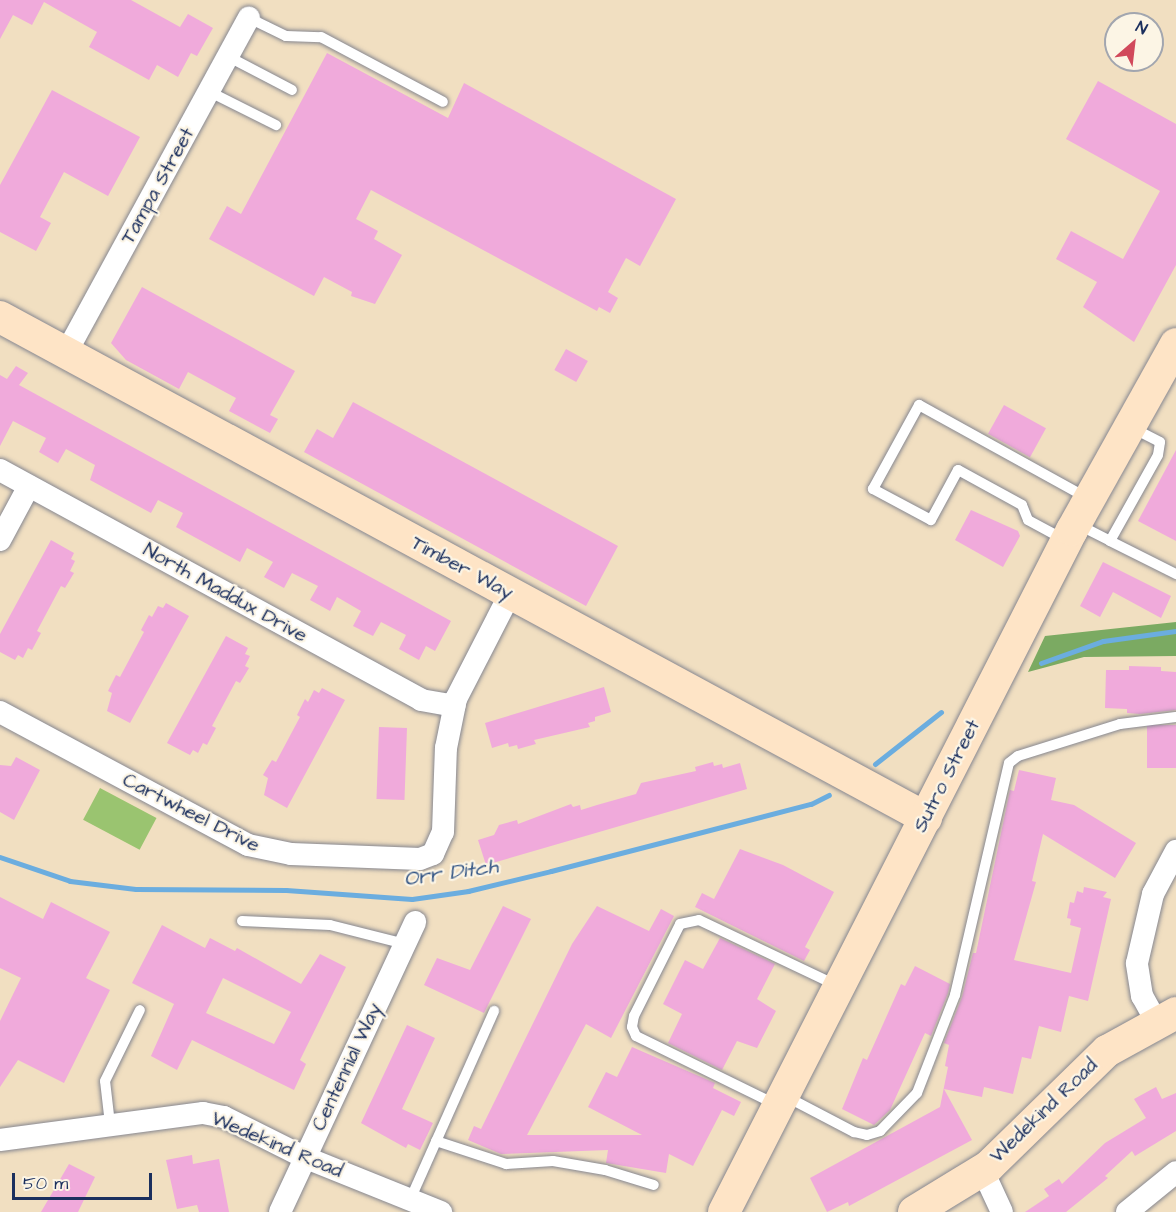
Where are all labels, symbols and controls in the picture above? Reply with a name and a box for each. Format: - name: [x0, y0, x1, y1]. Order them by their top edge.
- north arrow: [1104, 12, 1164, 72]
- text: N: [1132, 16, 1151, 40]
- street label: Tampa Street: [116, 124, 200, 248]
- street label: Timber Way: [407, 531, 517, 605]
- street label: North Maddux Drive: [139, 538, 311, 648]
- street label: Sutro Street: [908, 716, 986, 836]
- street label: Cartwheel Drive: [118, 768, 264, 858]
- water label: Orr Ditch: [402, 854, 500, 892]
- street label: Centennial Way: [307, 999, 387, 1135]
- street label: Wedekind Road: [985, 1054, 1103, 1168]
- street label: Wedekind Road: [208, 1107, 346, 1183]
- scale bar: [15, 1161, 154, 1199]
- text: 50 m: [23, 1171, 68, 1196]

